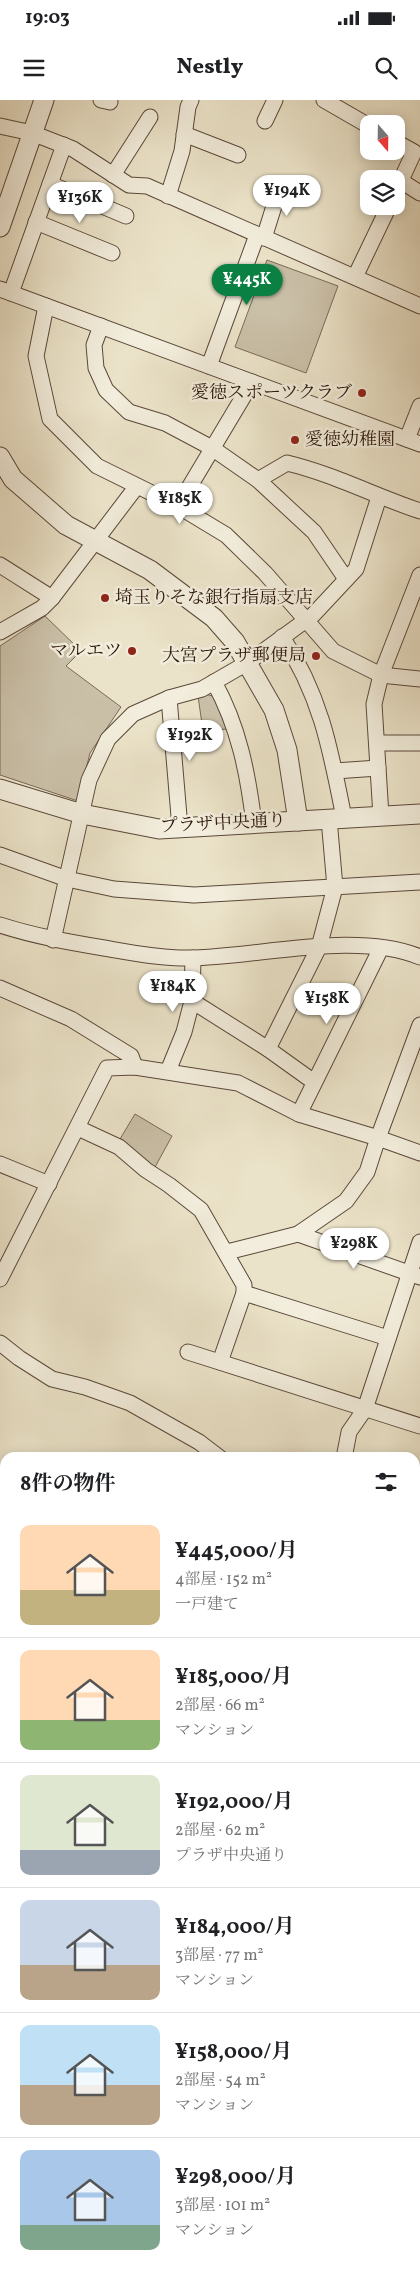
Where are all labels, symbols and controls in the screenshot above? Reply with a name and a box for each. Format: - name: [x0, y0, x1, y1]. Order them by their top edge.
- text: 19:03: [25, 5, 70, 31]
- text: Nestly: [177, 52, 243, 83]
- icon: menu: [20, 54, 48, 82]
- icon: search: [372, 54, 400, 82]
- north arrow: [360, 115, 405, 160]
- map controls: [360, 115, 405, 215]
- button: layers: [360, 170, 405, 215]
- pin: ¥194K: [252, 174, 322, 217]
- text: ¥194K: [264, 180, 310, 202]
- pin: ¥136K: [45, 182, 115, 224]
- text: ¥136K: [57, 187, 103, 209]
- pin: ¥445K: [212, 264, 282, 306]
- text: ¥445K: [223, 269, 271, 291]
- place label: 愛徳スポーツクラブ: [191, 381, 352, 406]
- marker: 愛徳スポーツクラブ: [356, 387, 368, 399]
- place label: 愛徳幼稚園: [305, 428, 395, 453]
- marker: 愛徳幼稚園: [289, 434, 301, 446]
- pin: ¥185K: [145, 482, 215, 525]
- text: ¥185K: [158, 488, 202, 510]
- place label: 埼玉りそな銀行指扇支店: [115, 586, 313, 611]
- marker: 埼玉りそな銀行指扇支店: [99, 592, 111, 604]
- place label: マルエツ: [50, 639, 122, 664]
- place label: 大宮プラザ郵便局: [162, 644, 306, 669]
- marker: マルエツ: [126, 645, 138, 657]
- marker: 大宮プラザ郵便局: [310, 650, 322, 662]
- pin: ¥192K: [155, 720, 225, 762]
- text: ¥192K: [167, 725, 213, 747]
- street label: プラザ中央通り: [159, 808, 287, 840]
- pin: ¥184K: [138, 970, 208, 1013]
- text: ¥184K: [150, 976, 196, 998]
- pin: ¥158K: [292, 982, 362, 1025]
- text: ¥158K: [305, 988, 349, 1010]
- pin: ¥298K: [319, 1228, 389, 1270]
- text: ¥298K: [330, 1233, 378, 1255]
- icon: filters: [372, 1468, 400, 1496]
- text: 8件の物件: [20, 1470, 115, 1499]
- text: ¥445,000/月: [175, 1537, 298, 1566]
- icon: home: [60, 1545, 120, 1605]
- text: 4部屋 · 152 m²: [175, 1569, 272, 1591]
- text: 一戸建て: [175, 1594, 239, 1616]
- text: ¥185,000/月: [175, 1663, 292, 1692]
- icon: home: [60, 1670, 120, 1730]
- text: 2部屋 · 66 m²: [175, 1695, 265, 1717]
- text: マンション: [175, 1720, 254, 1742]
- text: ¥192,000/月: [175, 1788, 294, 1817]
- icon: home: [60, 1795, 120, 1855]
- text: 2部屋 · 62 m²: [175, 1820, 265, 1842]
- text: プラザ中央通り: [175, 1845, 287, 1867]
- text: ¥184,000/月: [175, 1913, 295, 1942]
- icon: home: [60, 1920, 120, 1980]
- text: 3部屋 · 77 m²: [175, 1945, 264, 1967]
- text: マンション: [175, 1970, 254, 1992]
- text: ¥158,000/月: [175, 2038, 292, 2067]
- icon: home: [60, 2045, 120, 2105]
- text: 2部屋 · 54 m²: [175, 2070, 266, 2092]
- text: マンション: [175, 2095, 254, 2117]
- text: ¥298,000/月: [175, 2163, 296, 2192]
- icon: home: [60, 2170, 120, 2230]
- text: 3部屋 · 101 m²: [175, 2195, 270, 2217]
- text: マンション: [175, 2220, 254, 2242]

